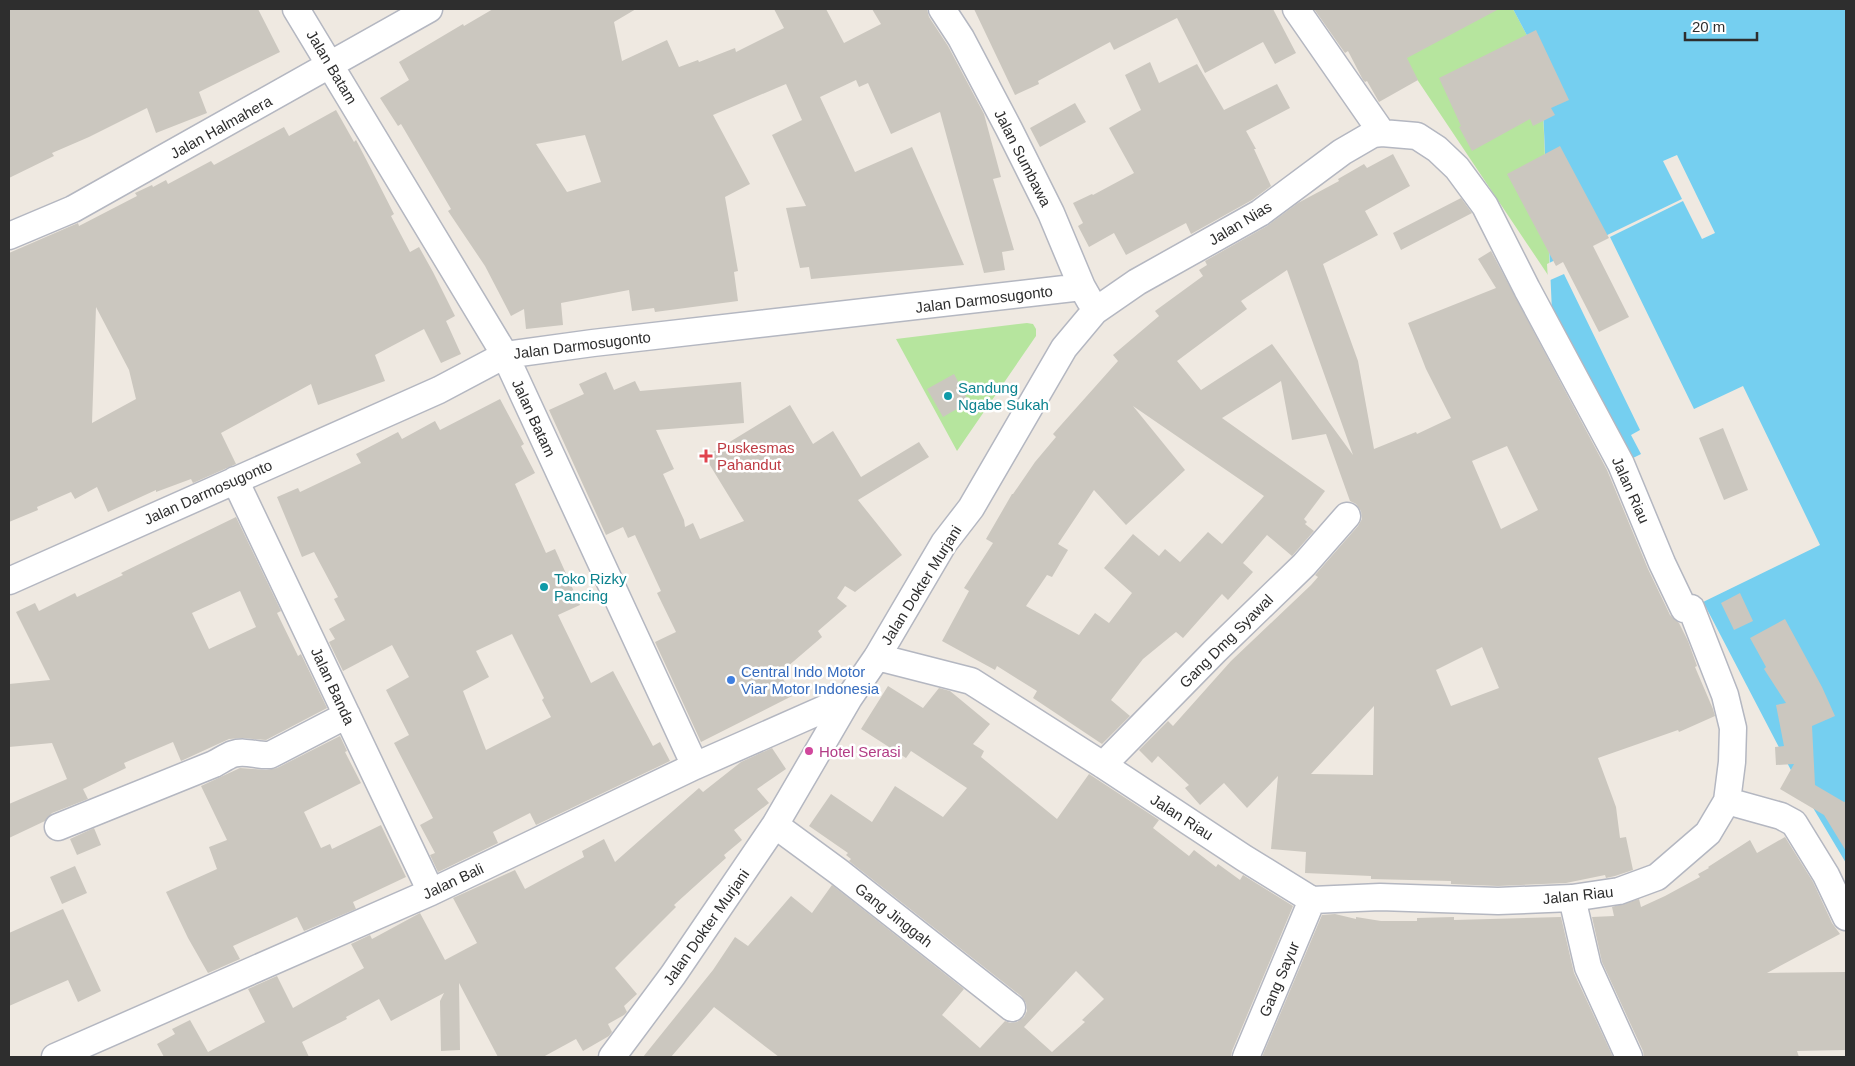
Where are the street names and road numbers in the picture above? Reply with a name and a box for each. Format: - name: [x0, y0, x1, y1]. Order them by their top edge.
- street label: Jalan Batam: [303, 27, 361, 107]
- street label: Jalan Halmahera: [167, 92, 275, 162]
- street label: Jalan Sumbawa: [991, 107, 1055, 210]
- street label: Jalan Nias: [1206, 198, 1274, 248]
- street label: Jalan Darmosugonto: [914, 282, 1054, 316]
- street label: Jalan Darmosugonto: [512, 328, 652, 362]
- street label: Jalan Batam: [509, 377, 559, 459]
- street label: Jalan Riau: [1609, 454, 1653, 526]
- street label: Jalan Darmosugonto: [141, 456, 275, 528]
- street label: Jalan Dokter Murjani: [877, 522, 965, 648]
- street label: Gang Dmg Syawal: [1176, 591, 1276, 691]
- street label: Jalan Banda: [308, 645, 359, 728]
- street label: Jalan Riau: [1148, 791, 1216, 843]
- street label: Jalan Bali: [420, 860, 486, 902]
- street label: Jalan Dokter Murjani: [660, 866, 752, 988]
- street label: Gang Jinggah: [852, 880, 936, 950]
- street label: Jalan Riau: [1542, 883, 1614, 907]
- street label: Gang Sayur: [1256, 939, 1302, 1019]

